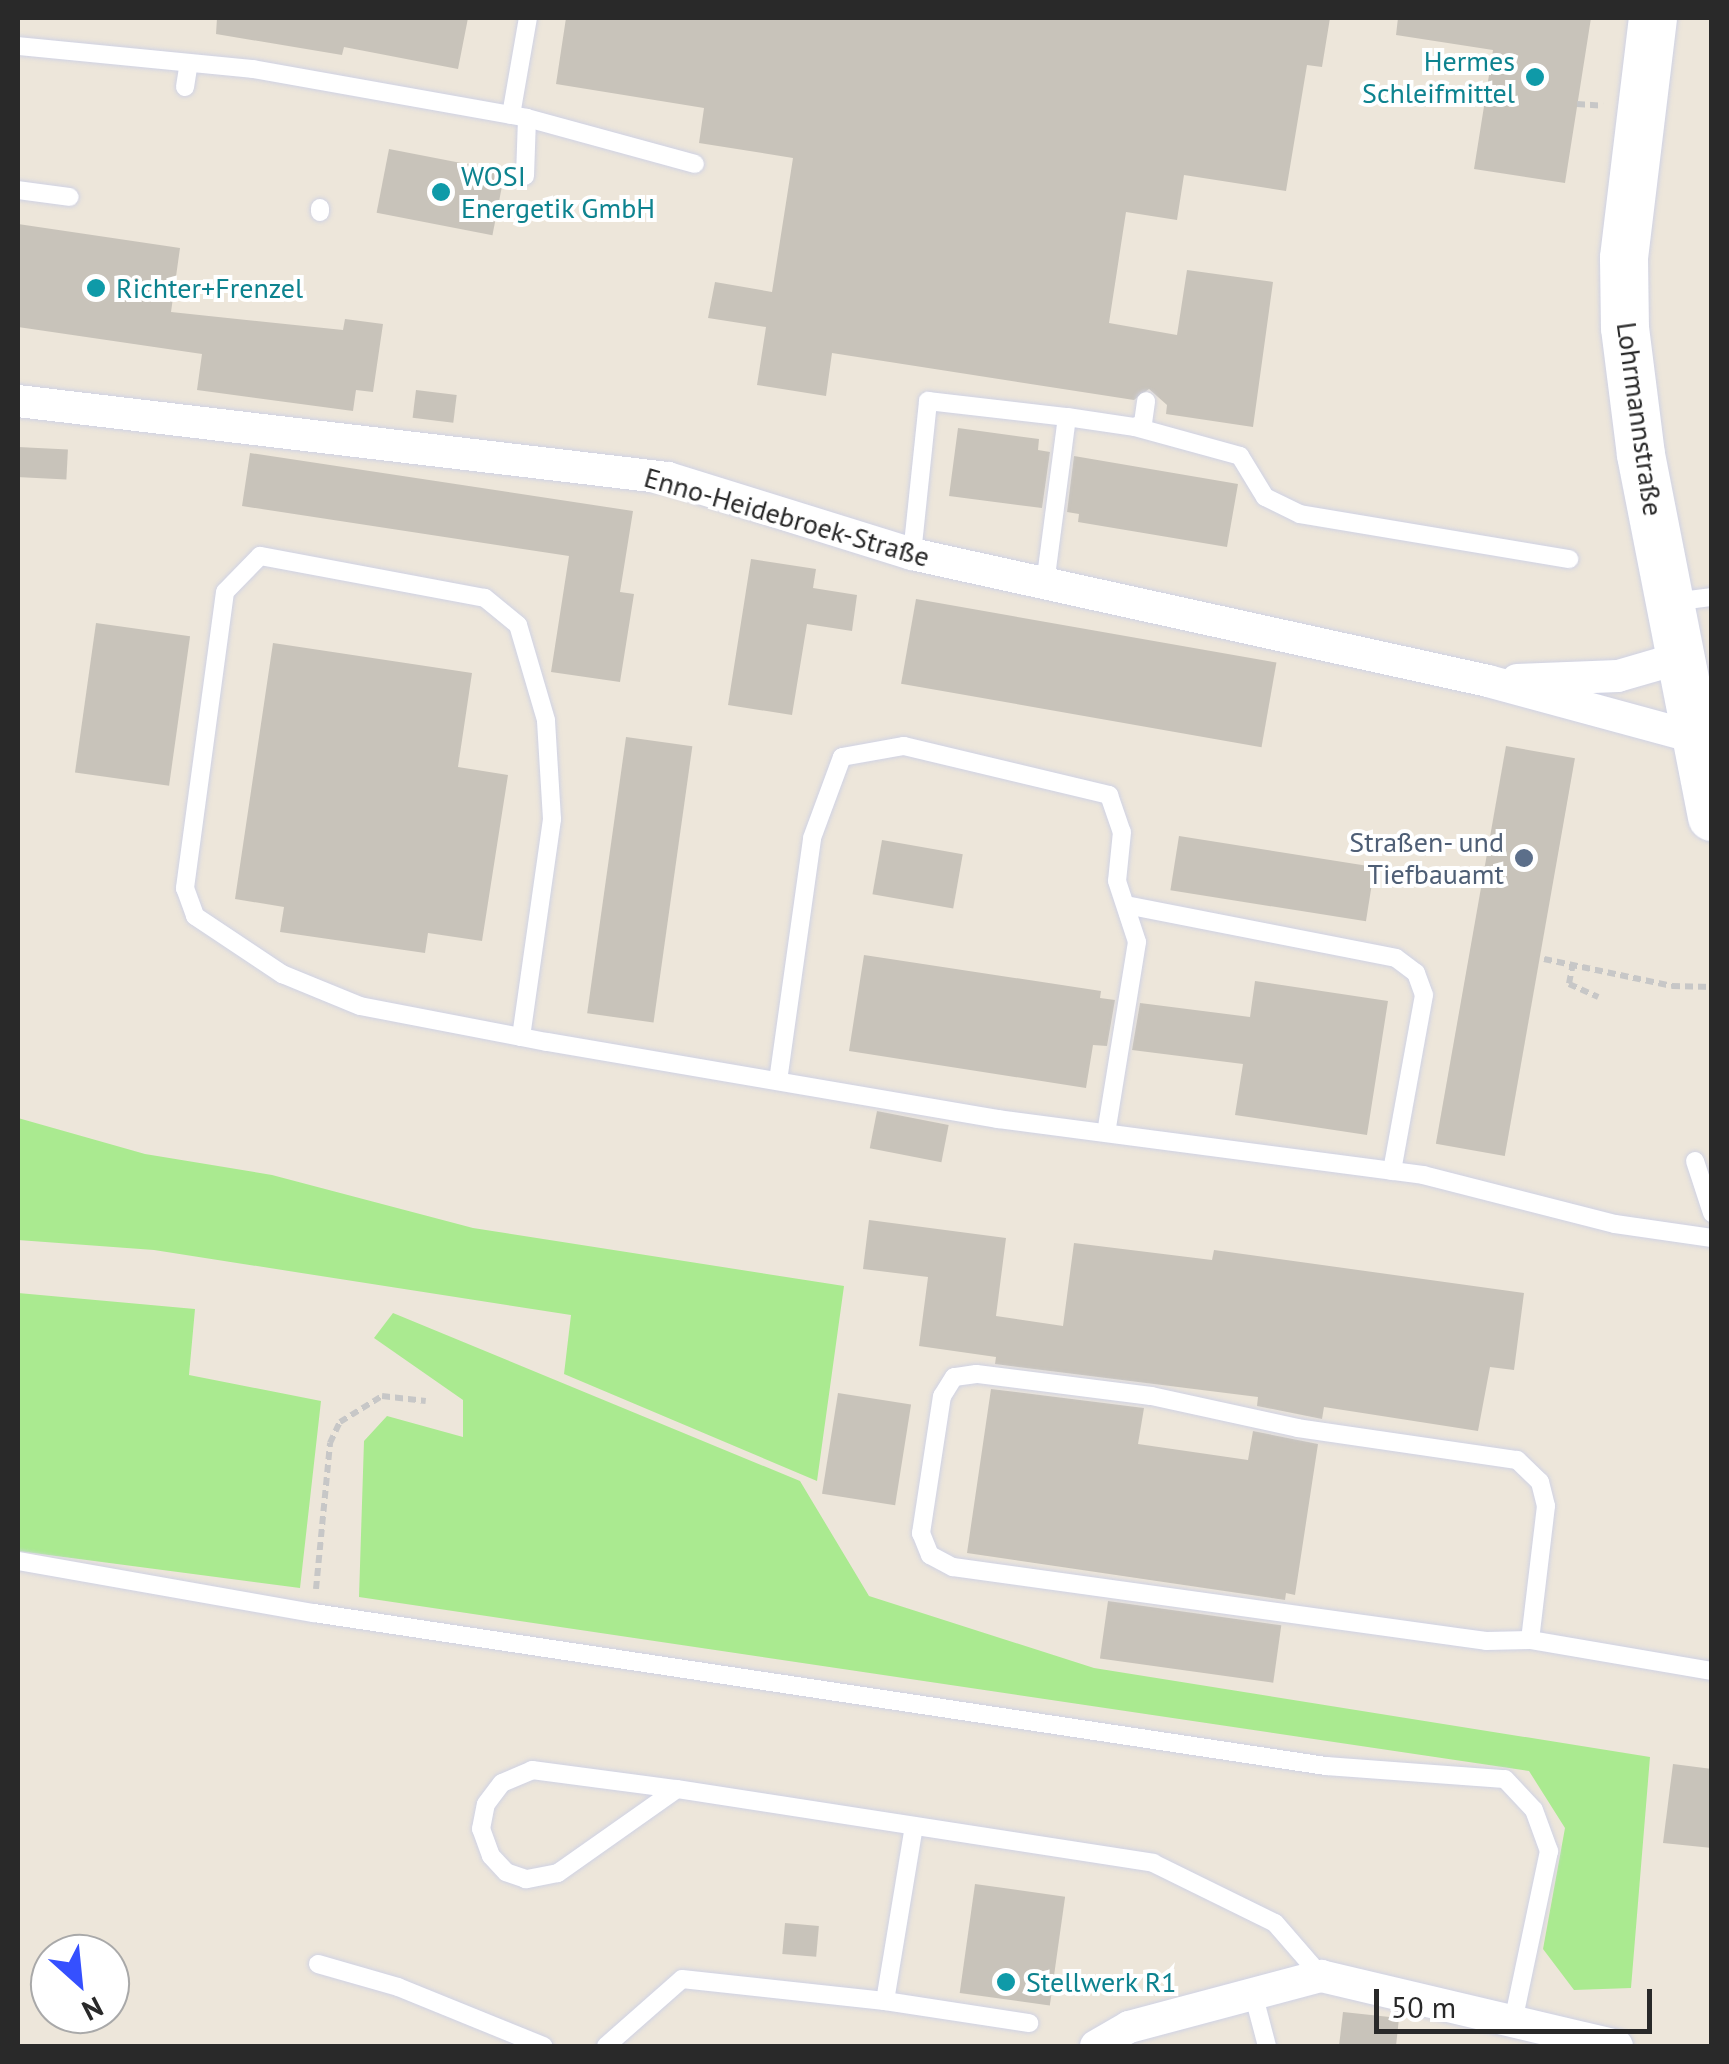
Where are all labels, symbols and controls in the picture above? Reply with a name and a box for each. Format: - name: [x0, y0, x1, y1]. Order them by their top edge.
- place label: Hermes Schleifmittel: [1362, 44, 1515, 110]
- marker: Hermes Schleifmittel: [1524, 66, 1546, 88]
- place label: WOSI Energetik GmbH: [461, 159, 656, 225]
- marker: WOSI Energetik GmbH: [430, 181, 452, 203]
- place label: Richter+Frenzel: [116, 271, 303, 305]
- marker: Richter+Frenzel: [85, 277, 107, 299]
- street label: Lohrmannstraße: [1610, 320, 1670, 518]
- street label: Enno-Heidebroek-Straße: [640, 460, 934, 574]
- place label: Straßen- und Tiefbauamt: [1347, 825, 1504, 891]
- marker: Straßen- und Tiefbauamt: [1513, 847, 1535, 869]
- north arrow: [30, 1934, 130, 2034]
- place label: Stellwerk R1: [1026, 1965, 1177, 1999]
- scale bar: [1379, 1969, 1656, 2031]
- marker: Stellwerk R1: [995, 1971, 1017, 1993]
- text: 50 m: [1391, 1987, 1456, 2026]
- text: N: [76, 1989, 110, 2030]

